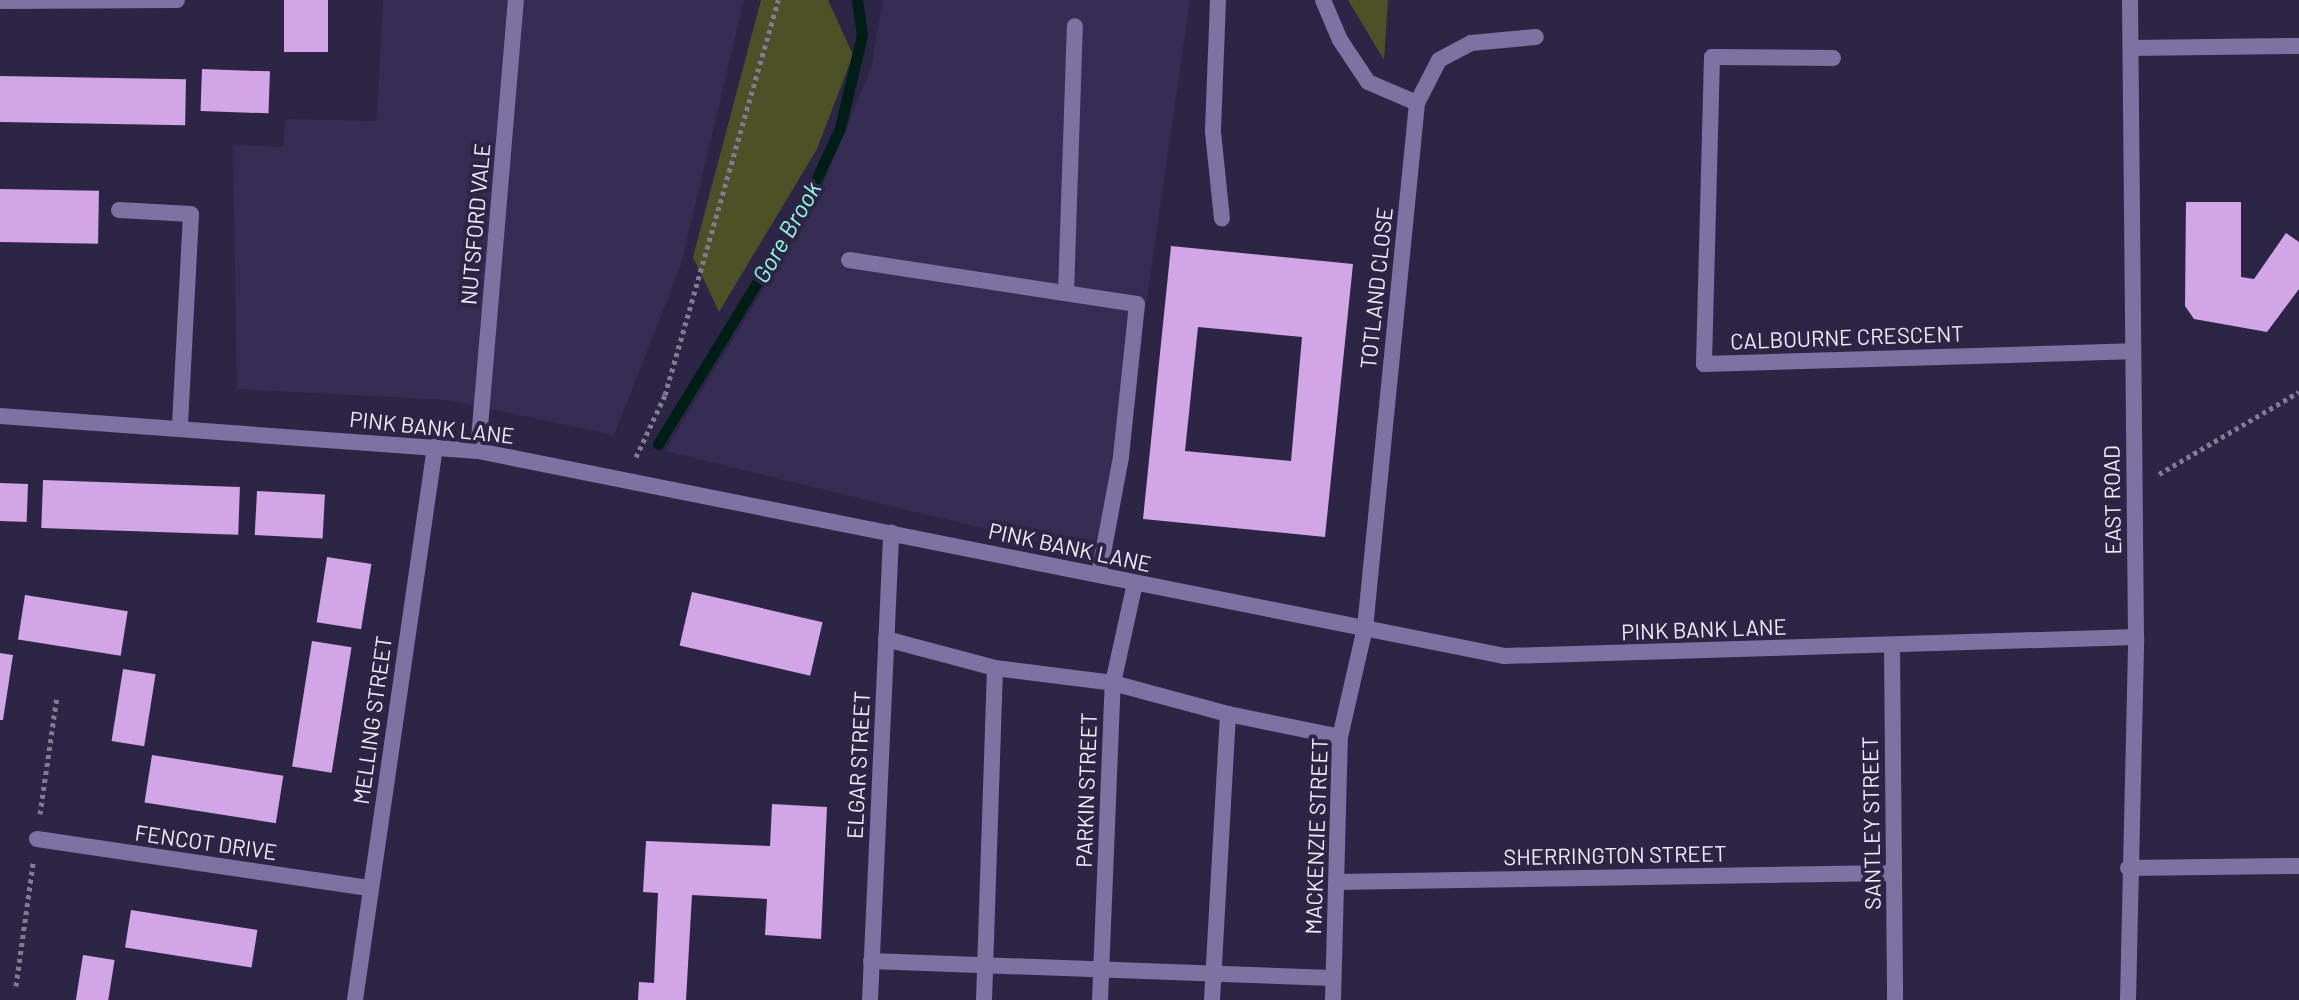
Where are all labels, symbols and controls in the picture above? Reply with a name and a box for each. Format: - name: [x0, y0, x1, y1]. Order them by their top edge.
- street label: NUTSFORD VALE: [455, 142, 495, 306]
- water label: Gore Brook: [745, 176, 827, 288]
- street label: TOTLAND CLOSE: [1354, 206, 1398, 370]
- street label: CALBOURNE CRESCENT: [1730, 320, 1964, 354]
- street label: PINK BANK LANE: [348, 405, 516, 449]
- street label: EAST ROAD: [2098, 445, 2126, 555]
- street label: PINK BANK LANE: [986, 517, 1154, 577]
- street label: PINK BANK LANE: [1621, 613, 1787, 645]
- street label: MELLING STREET: [347, 634, 397, 806]
- street label: ELGAR STREET: [841, 690, 875, 840]
- street label: PARKIN STREET: [1070, 712, 1102, 868]
- street label: SANTLEY STREET: [1856, 736, 1886, 910]
- street label: MACKENZIE STREET: [1299, 737, 1333, 935]
- street label: FENCOT DRIVE: [133, 819, 279, 865]
- street label: SHERRINGTON STREET: [1503, 840, 1727, 870]

